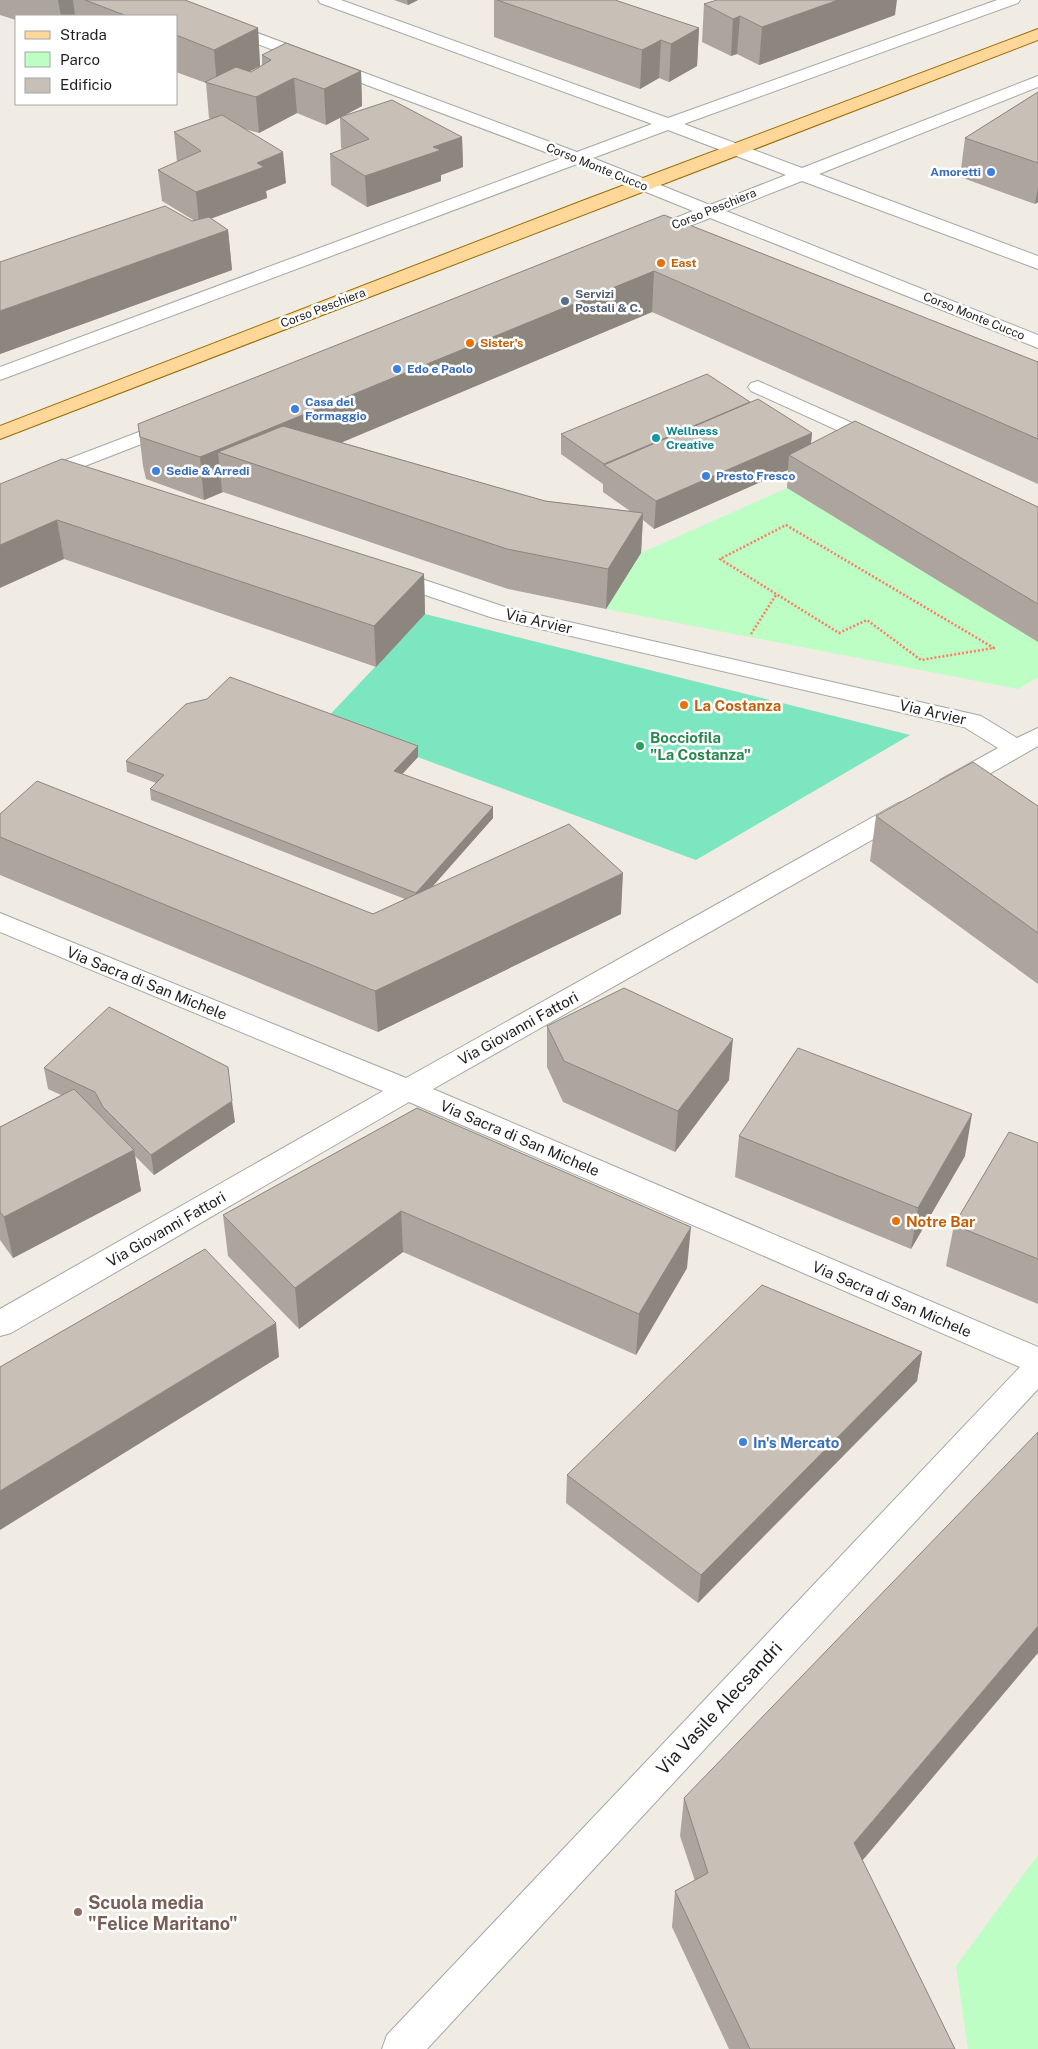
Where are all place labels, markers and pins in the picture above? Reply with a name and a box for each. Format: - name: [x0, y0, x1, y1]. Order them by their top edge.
- place label: Amoretti: [930, 165, 981, 179]
- marker: Amoretti: [985, 166, 997, 178]
- place label: East: [671, 256, 697, 270]
- marker: East: [655, 257, 667, 269]
- place label: Servizi Postali & C.: [575, 287, 641, 315]
- marker: Servizi Postali & C.: [559, 295, 571, 307]
- place label: Sister's: [480, 336, 523, 350]
- marker: Sister's: [464, 337, 476, 349]
- place label: Edo e Paolo: [407, 362, 473, 376]
- marker: Edo e Paolo: [391, 363, 403, 375]
- place label: Casa del Formaggio: [305, 395, 367, 423]
- marker: Casa del Formaggio: [289, 403, 301, 415]
- place label: Wellness Creative: [666, 424, 718, 452]
- marker: Wellness Creative: [650, 432, 662, 444]
- place label: Sedie & Arredi: [166, 464, 249, 478]
- marker: Sedie & Arredi: [150, 465, 162, 477]
- place label: Presto Fresco: [716, 469, 795, 483]
- marker: Presto Fresco: [700, 470, 712, 482]
- place label: La Costanza: [694, 697, 781, 714]
- marker: La Costanza: [678, 699, 690, 711]
- place label: Bocciofila "La Costanza": [650, 729, 751, 763]
- marker: Bocciofila "La Costanza": [634, 740, 646, 752]
- place label: Notre Bar: [906, 1213, 975, 1230]
- marker: Notre Bar: [890, 1215, 902, 1227]
- place label: In's Mercato: [753, 1434, 840, 1451]
- marker: In's Mercato: [737, 1436, 749, 1448]
- place label: Scuola media "Felice Maritano": [88, 1892, 238, 1934]
- marker: Scuola media "Felice Maritano": [72, 1906, 84, 1918]

